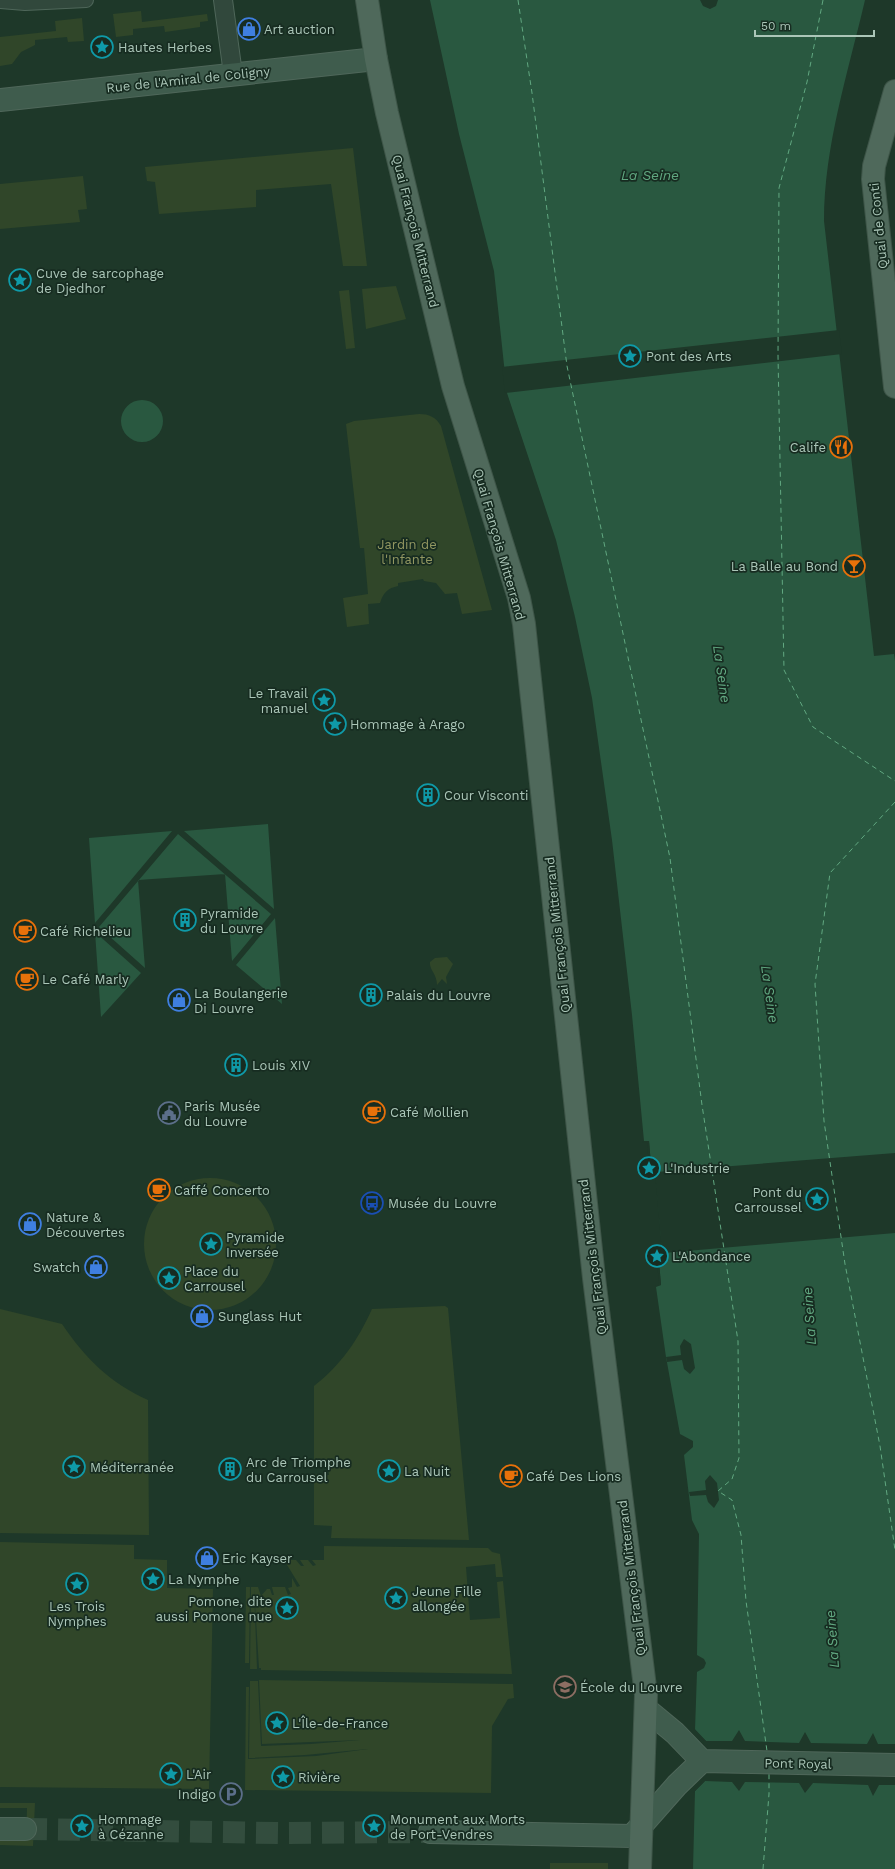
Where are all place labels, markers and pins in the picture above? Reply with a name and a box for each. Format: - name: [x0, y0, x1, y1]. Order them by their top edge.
- shop icon: Art auction: [236, 16, 262, 42]
- place label: Art auction: [264, 22, 335, 37]
- place icon: Hautes Herbes: [89, 34, 115, 60]
- place label: Hautes Herbes: [118, 40, 212, 55]
- place label: Cuve de sarcophage de Djedhor: [36, 266, 164, 296]
- place icon: Cuve de sarcophage de Djedhor: [7, 267, 33, 293]
- place icon: Pont des Arts: [617, 343, 643, 369]
- place label: Pont des Arts: [646, 349, 732, 364]
- restaurant icon: Calife: [828, 434, 854, 460]
- place label: Calife: [790, 440, 826, 455]
- bar icon: La Balle au Bond: [841, 553, 867, 579]
- place label: La Balle au Bond: [731, 559, 838, 574]
- place label: Le Travail manuel: [248, 686, 308, 716]
- place icon: Le Travail manuel: [311, 687, 337, 713]
- place icon: Hommage à Arago: [322, 711, 348, 737]
- place label: Hommage à Arago: [350, 717, 465, 732]
- building icon: Cour Visconti: [415, 782, 441, 808]
- place label: Cour Visconti: [444, 788, 528, 803]
- place label: Pyramide du Louvre: [200, 906, 263, 936]
- building icon: Pyramide du Louvre: [172, 907, 198, 933]
- cafe icon: Café Richelieu: [12, 918, 38, 944]
- place label: Café Richelieu: [40, 924, 131, 939]
- cafe icon: Le Café Marly: [14, 966, 40, 992]
- place label: Le Café Marly: [42, 972, 129, 987]
- building icon: Palais du Louvre: [358, 982, 384, 1008]
- place label: La Boulangerie Di Louvre: [194, 986, 288, 1016]
- shop icon: La Boulangerie Di Louvre: [166, 987, 192, 1013]
- place label: Palais du Louvre: [386, 988, 491, 1003]
- building icon: Louis XIV: [223, 1052, 249, 1078]
- place label: Louis XIV: [252, 1058, 311, 1073]
- place label: Paris Musée du Louvre: [184, 1099, 260, 1129]
- cafe icon: Café Mollien: [361, 1099, 387, 1125]
- public building icon: Paris Musée du Louvre: [156, 1100, 182, 1126]
- place label: Café Mollien: [390, 1105, 469, 1120]
- place icon: L'Industrie: [636, 1155, 662, 1181]
- place label: L'Industrie: [664, 1161, 730, 1176]
- cafe icon: Caffé Concerto: [146, 1177, 172, 1203]
- place label: Caffé Concerto: [174, 1183, 270, 1198]
- place label: Pont du Carroussel: [734, 1185, 802, 1215]
- place icon: Pont du Carroussel: [804, 1186, 830, 1212]
- bus stop icon: Musée du Louvre: [359, 1190, 385, 1216]
- place label: Musée du Louvre: [388, 1196, 497, 1211]
- place label: Nature & Découvertes: [46, 1210, 125, 1240]
- shop icon: Nature & Découvertes: [17, 1211, 43, 1237]
- place label: Pyramide Inversée: [226, 1230, 285, 1260]
- place icon: Pyramide Inversée: [198, 1231, 224, 1257]
- place icon: L'Abondance: [644, 1243, 670, 1269]
- place label: L'Abondance: [672, 1249, 751, 1264]
- shop icon: Swatch: [83, 1254, 109, 1280]
- place label: Swatch: [33, 1260, 80, 1275]
- place label: Place du Carrousel: [184, 1264, 245, 1294]
- place icon: Place du Carrousel: [156, 1265, 182, 1291]
- shop icon: Sunglass Hut: [189, 1303, 215, 1329]
- place label: Sunglass Hut: [218, 1309, 302, 1324]
- place icon: Méditerranée: [61, 1454, 87, 1480]
- place label: Arc de Triomphe du Carrousel: [246, 1455, 351, 1485]
- building icon: Arc de Triomphe du Carrousel: [217, 1456, 243, 1482]
- place icon: La Nuit: [376, 1458, 402, 1484]
- place label: Méditerranée: [90, 1460, 174, 1475]
- cafe icon: Café Des Lions: [498, 1463, 524, 1489]
- place label: La Nuit: [404, 1464, 450, 1479]
- place label: Café Des Lions: [526, 1469, 621, 1484]
- shop icon: Eric Kayser: [194, 1545, 220, 1571]
- place label: Eric Kayser: [222, 1551, 292, 1566]
- place icon: La Nymphe: [140, 1566, 166, 1592]
- place icon: Les Trois Nymphes: [64, 1571, 90, 1597]
- place label: La Nymphe: [168, 1572, 240, 1587]
- place label: Jeune Fille allongée: [412, 1584, 482, 1614]
- place icon: Jeune Fille allongée: [383, 1585, 409, 1611]
- place label: Pomone, dite aussi Pomone nue: [156, 1594, 272, 1624]
- place icon: Pomone, dite aussi Pomone nue: [274, 1595, 300, 1621]
- place label: Les Trois Nymphes: [47, 1599, 107, 1629]
- school or university icon: École du Louvre: [552, 1674, 578, 1700]
- place label: École du Louvre: [580, 1679, 682, 1695]
- place icon: L'Île-de-France: [264, 1710, 290, 1736]
- place label: L'Île-de-France: [292, 1715, 388, 1731]
- place icon: L'Air: [158, 1761, 184, 1787]
- place icon: Rivière: [270, 1764, 296, 1790]
- place label: L'Air: [186, 1767, 211, 1782]
- place label: Rivière: [298, 1770, 340, 1785]
- parking icon: Indigo: [218, 1781, 244, 1807]
- place label: Indigo: [178, 1787, 216, 1802]
- place label: Hommage à Cézanne: [98, 1812, 164, 1842]
- place label: Monument aux Morts de Port-Vendres: [390, 1812, 525, 1842]
- place icon: Hommage à Cézanne: [69, 1813, 95, 1839]
- place icon: Monument aux Morts de Port-Vendres: [361, 1813, 387, 1839]

